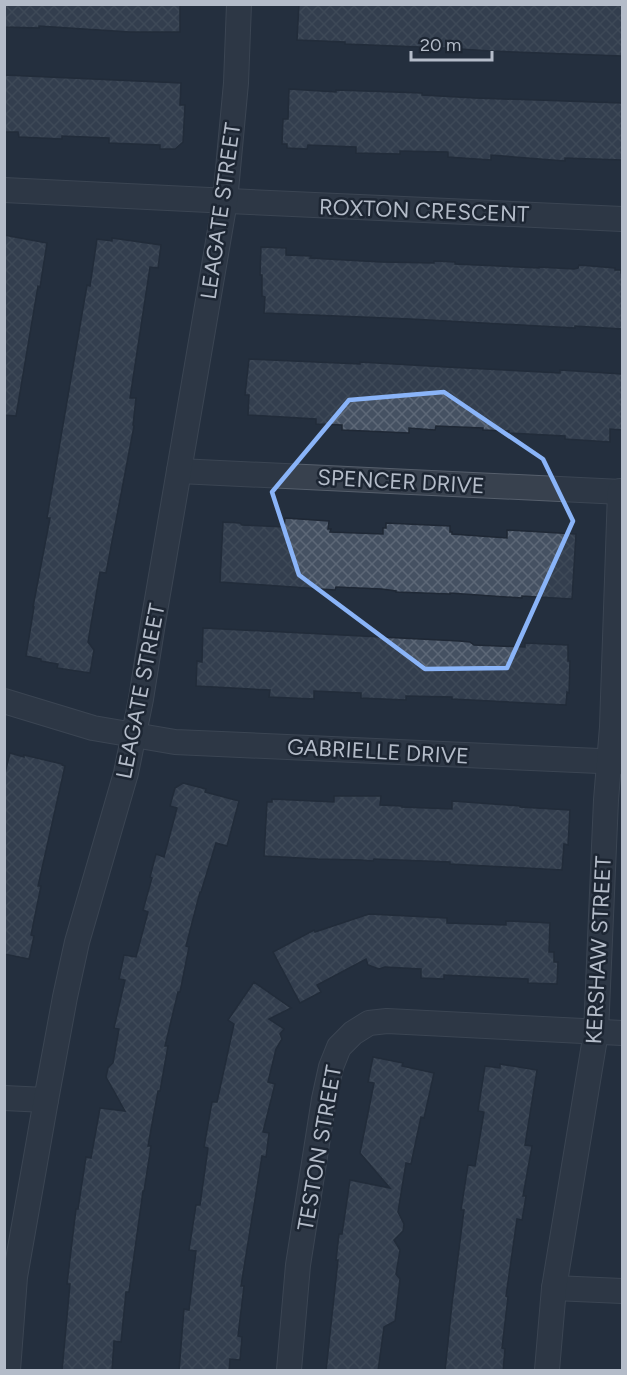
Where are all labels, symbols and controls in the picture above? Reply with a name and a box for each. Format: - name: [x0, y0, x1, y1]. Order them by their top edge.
- scale bar: [411, 24, 492, 62]
- text: 20 m: [420, 34, 461, 56]
- street label: LEAGATE STREET: [195, 121, 246, 301]
- street label: ROXTON CRESCENT: [318, 193, 530, 228]
- street label: SPENCER DRIVE: [317, 464, 485, 499]
- street label: LEAGATE STREET: [110, 601, 171, 781]
- street label: GABRIELLE DRIVE: [286, 733, 470, 770]
- street label: KERSHAW STREET: [580, 855, 617, 1045]
- street label: TESTON STREET: [292, 1063, 347, 1233]

